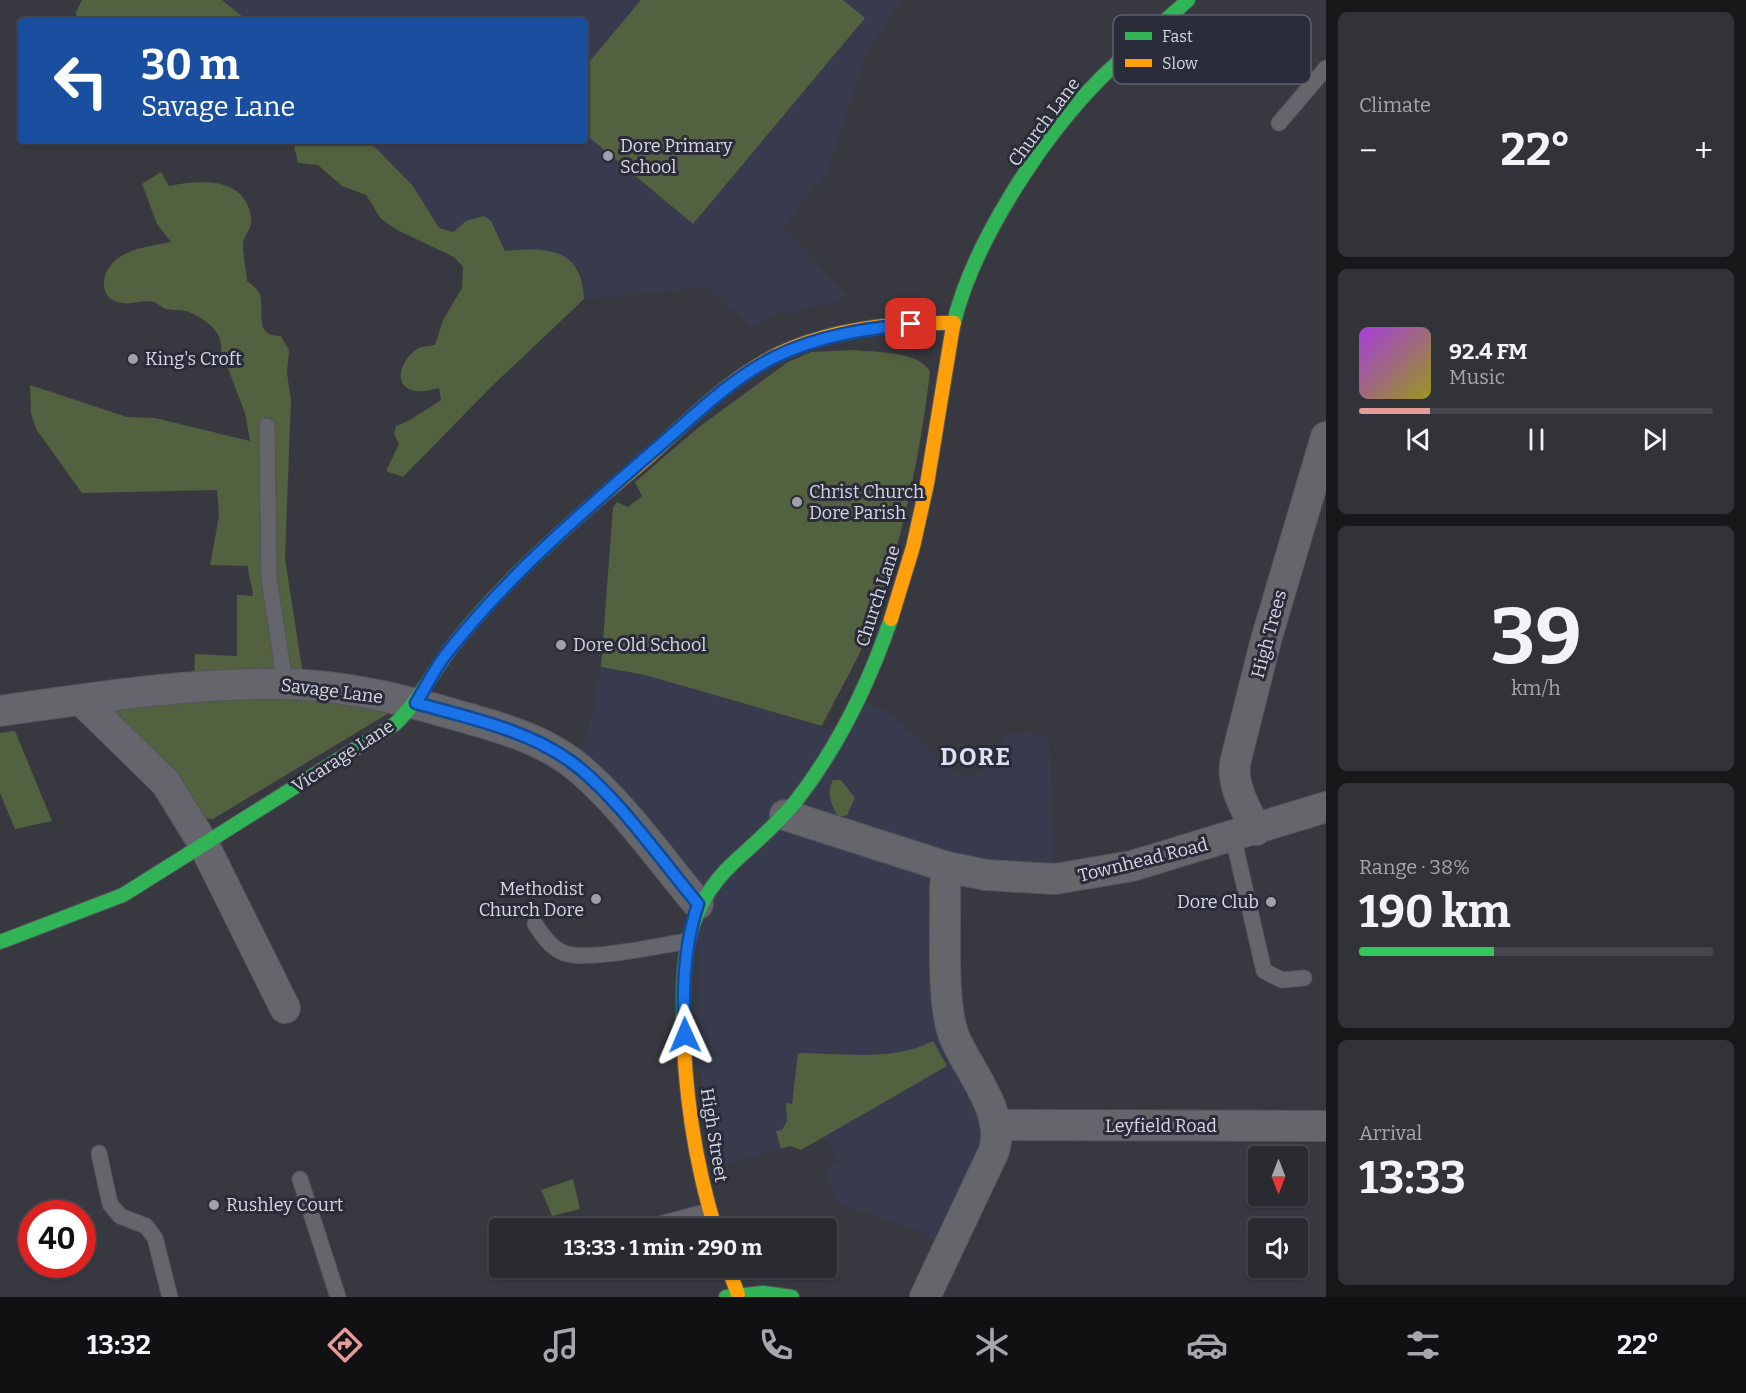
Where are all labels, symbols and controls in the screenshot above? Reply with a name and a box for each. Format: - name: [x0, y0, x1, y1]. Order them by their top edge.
- legend: [1113, 15, 1311, 84]
- text: Fast: [1162, 27, 1193, 46]
- text: 30 m: [141, 40, 240, 90]
- icon: left: [42, 42, 120, 120]
- text: Slow: [1162, 54, 1198, 73]
- street label: Church Lane: [1003, 73, 1085, 171]
- text: Savage Lane: [141, 91, 295, 123]
- text: Climate: [1359, 93, 1431, 117]
- text: 22°: [1500, 123, 1571, 177]
- text: −: [1359, 131, 1377, 171]
- text: +: [1694, 131, 1713, 171]
- place label: Dore Primary School: [620, 135, 733, 178]
- marker: Dore Primary School: [601, 149, 615, 163]
- pin: [885, 298, 936, 349]
- icon: arrive: [894, 307, 927, 340]
- text: 92.4 FM: [1449, 338, 1528, 365]
- place label: King's Croft: [145, 348, 242, 370]
- marker: King's Croft: [126, 352, 140, 366]
- text: Music: [1449, 365, 1505, 389]
- icon: previous: [1402, 423, 1435, 456]
- icon: pause: [1520, 423, 1553, 456]
- icon: next: [1638, 423, 1671, 456]
- place label: Christ Church Dore Parish: [809, 481, 924, 524]
- marker: Christ Church Dore Parish: [790, 495, 804, 509]
- street label: Church Lane: [851, 542, 905, 650]
- street label: High Trees: [1247, 588, 1291, 680]
- text: 39: [1490, 590, 1582, 684]
- place label: Dore Old School: [573, 634, 706, 656]
- marker: Dore Old School: [554, 638, 568, 652]
- street label: Savage Lane: [280, 674, 384, 708]
- text: km/h: [1511, 676, 1561, 700]
- street label: Vicarage Lane: [288, 715, 398, 797]
- district label: DORE: [940, 743, 1012, 771]
- street label: Townhead Road: [1076, 833, 1210, 887]
- text: Range · 38%: [1359, 855, 1470, 879]
- place label: Methodist Church Dore: [479, 878, 584, 921]
- text: 190 km: [1359, 885, 1511, 939]
- place label: Dore Club: [1177, 891, 1259, 913]
- marker: Methodist Church Dore: [589, 892, 603, 906]
- marker: Dore Club: [1264, 895, 1278, 909]
- position arrow: [653, 1003, 717, 1067]
- street label: High Street: [696, 1086, 732, 1184]
- street label: Leyfield Road: [1105, 1115, 1217, 1137]
- text: Arrival: [1359, 1121, 1422, 1145]
- north arrow: [1248, 1146, 1308, 1206]
- map controls: [1248, 1146, 1308, 1278]
- text: 13:33: [1359, 1151, 1466, 1205]
- place label: Rushley Court: [226, 1194, 344, 1216]
- marker: Rushley Court: [207, 1198, 221, 1212]
- speed limit sign: 40: [18, 1200, 96, 1278]
- button: sound: [1248, 1218, 1308, 1278]
- text: 13:33 · 1 min · 290 m: [564, 1234, 762, 1261]
- icon: directions: [324, 1324, 366, 1366]
- icon: music: [540, 1324, 582, 1366]
- icon: phone: [755, 1324, 797, 1366]
- icon: climate: [971, 1324, 1013, 1366]
- icon: car: [1186, 1324, 1228, 1366]
- icon: filters: [1402, 1324, 1444, 1366]
- text: 13:32: [87, 1329, 151, 1361]
- text: 22°: [1617, 1329, 1659, 1361]

